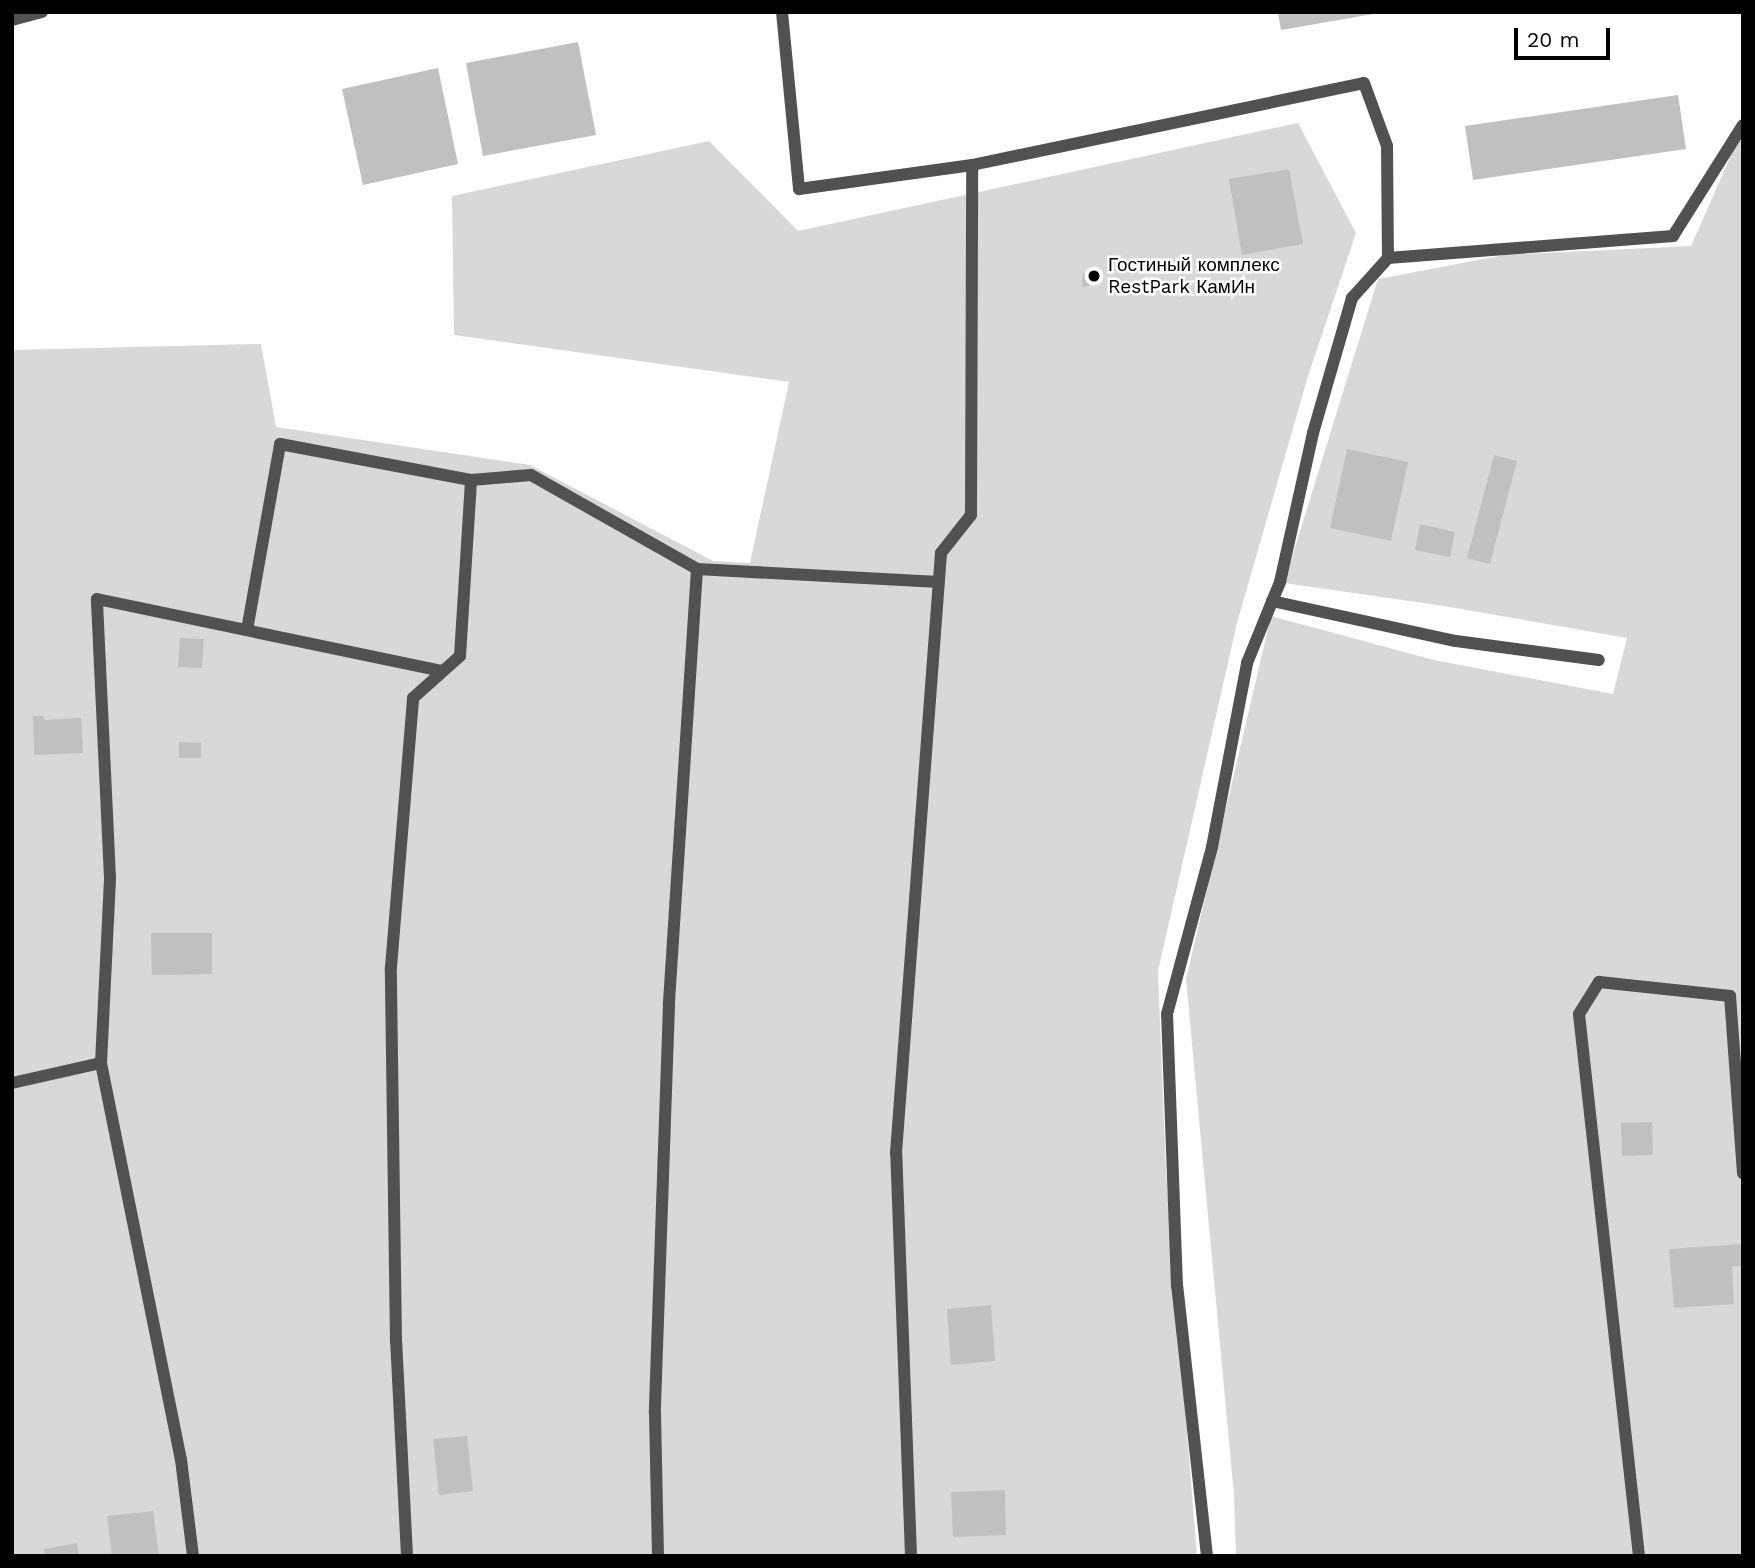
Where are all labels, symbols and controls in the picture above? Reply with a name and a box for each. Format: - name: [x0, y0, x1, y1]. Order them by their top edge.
- scale bar: [1517, 14, 1613, 58]
- text: 20 m: [1527, 27, 1579, 52]
- place label: Гостиный комплекс RestPark КамИн: [1108, 254, 1280, 298]
- marker: Гостиный комплекс RestPark КамИн: [1086, 268, 1102, 284]

